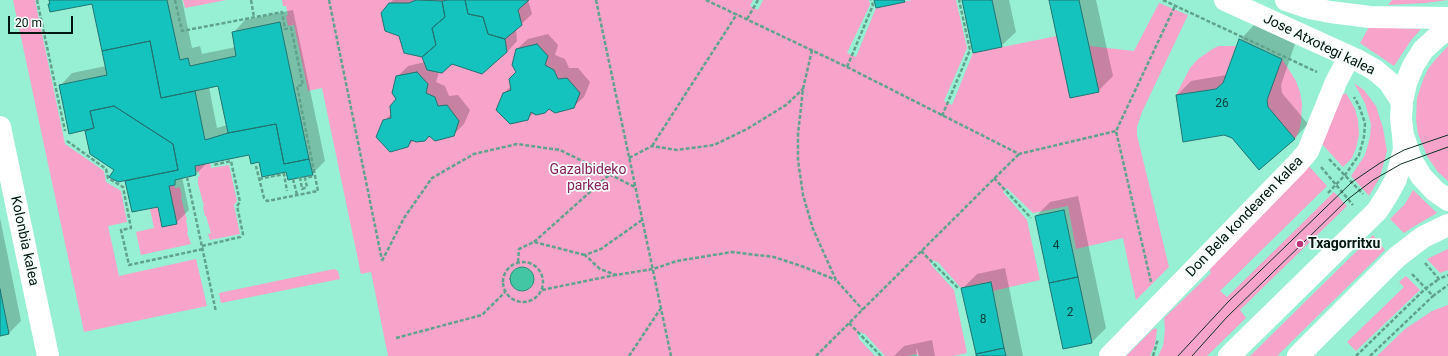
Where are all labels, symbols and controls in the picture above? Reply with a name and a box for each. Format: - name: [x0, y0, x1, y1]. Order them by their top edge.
- scale bar: [10, 8, 75, 34]
- street label: Jose Atxotegi kalea: [1260, 11, 1378, 79]
- text: 20 m: [15, 16, 42, 30]
- house number: 26: [1215, 97, 1229, 111]
- street label: Don Bela kondearen kalea: [1183, 153, 1307, 281]
- park label: Gazalbideko parkea: [550, 162, 626, 194]
- street label: Kolonbia kalea: [6, 195, 42, 287]
- place label: Txagorritxu: [1308, 236, 1380, 252]
- house number: 4: [1053, 239, 1059, 253]
- marker: Txagorritxu: [1295, 239, 1305, 249]
- house number: 2: [1067, 306, 1073, 320]
- house number: 8: [980, 313, 986, 327]

